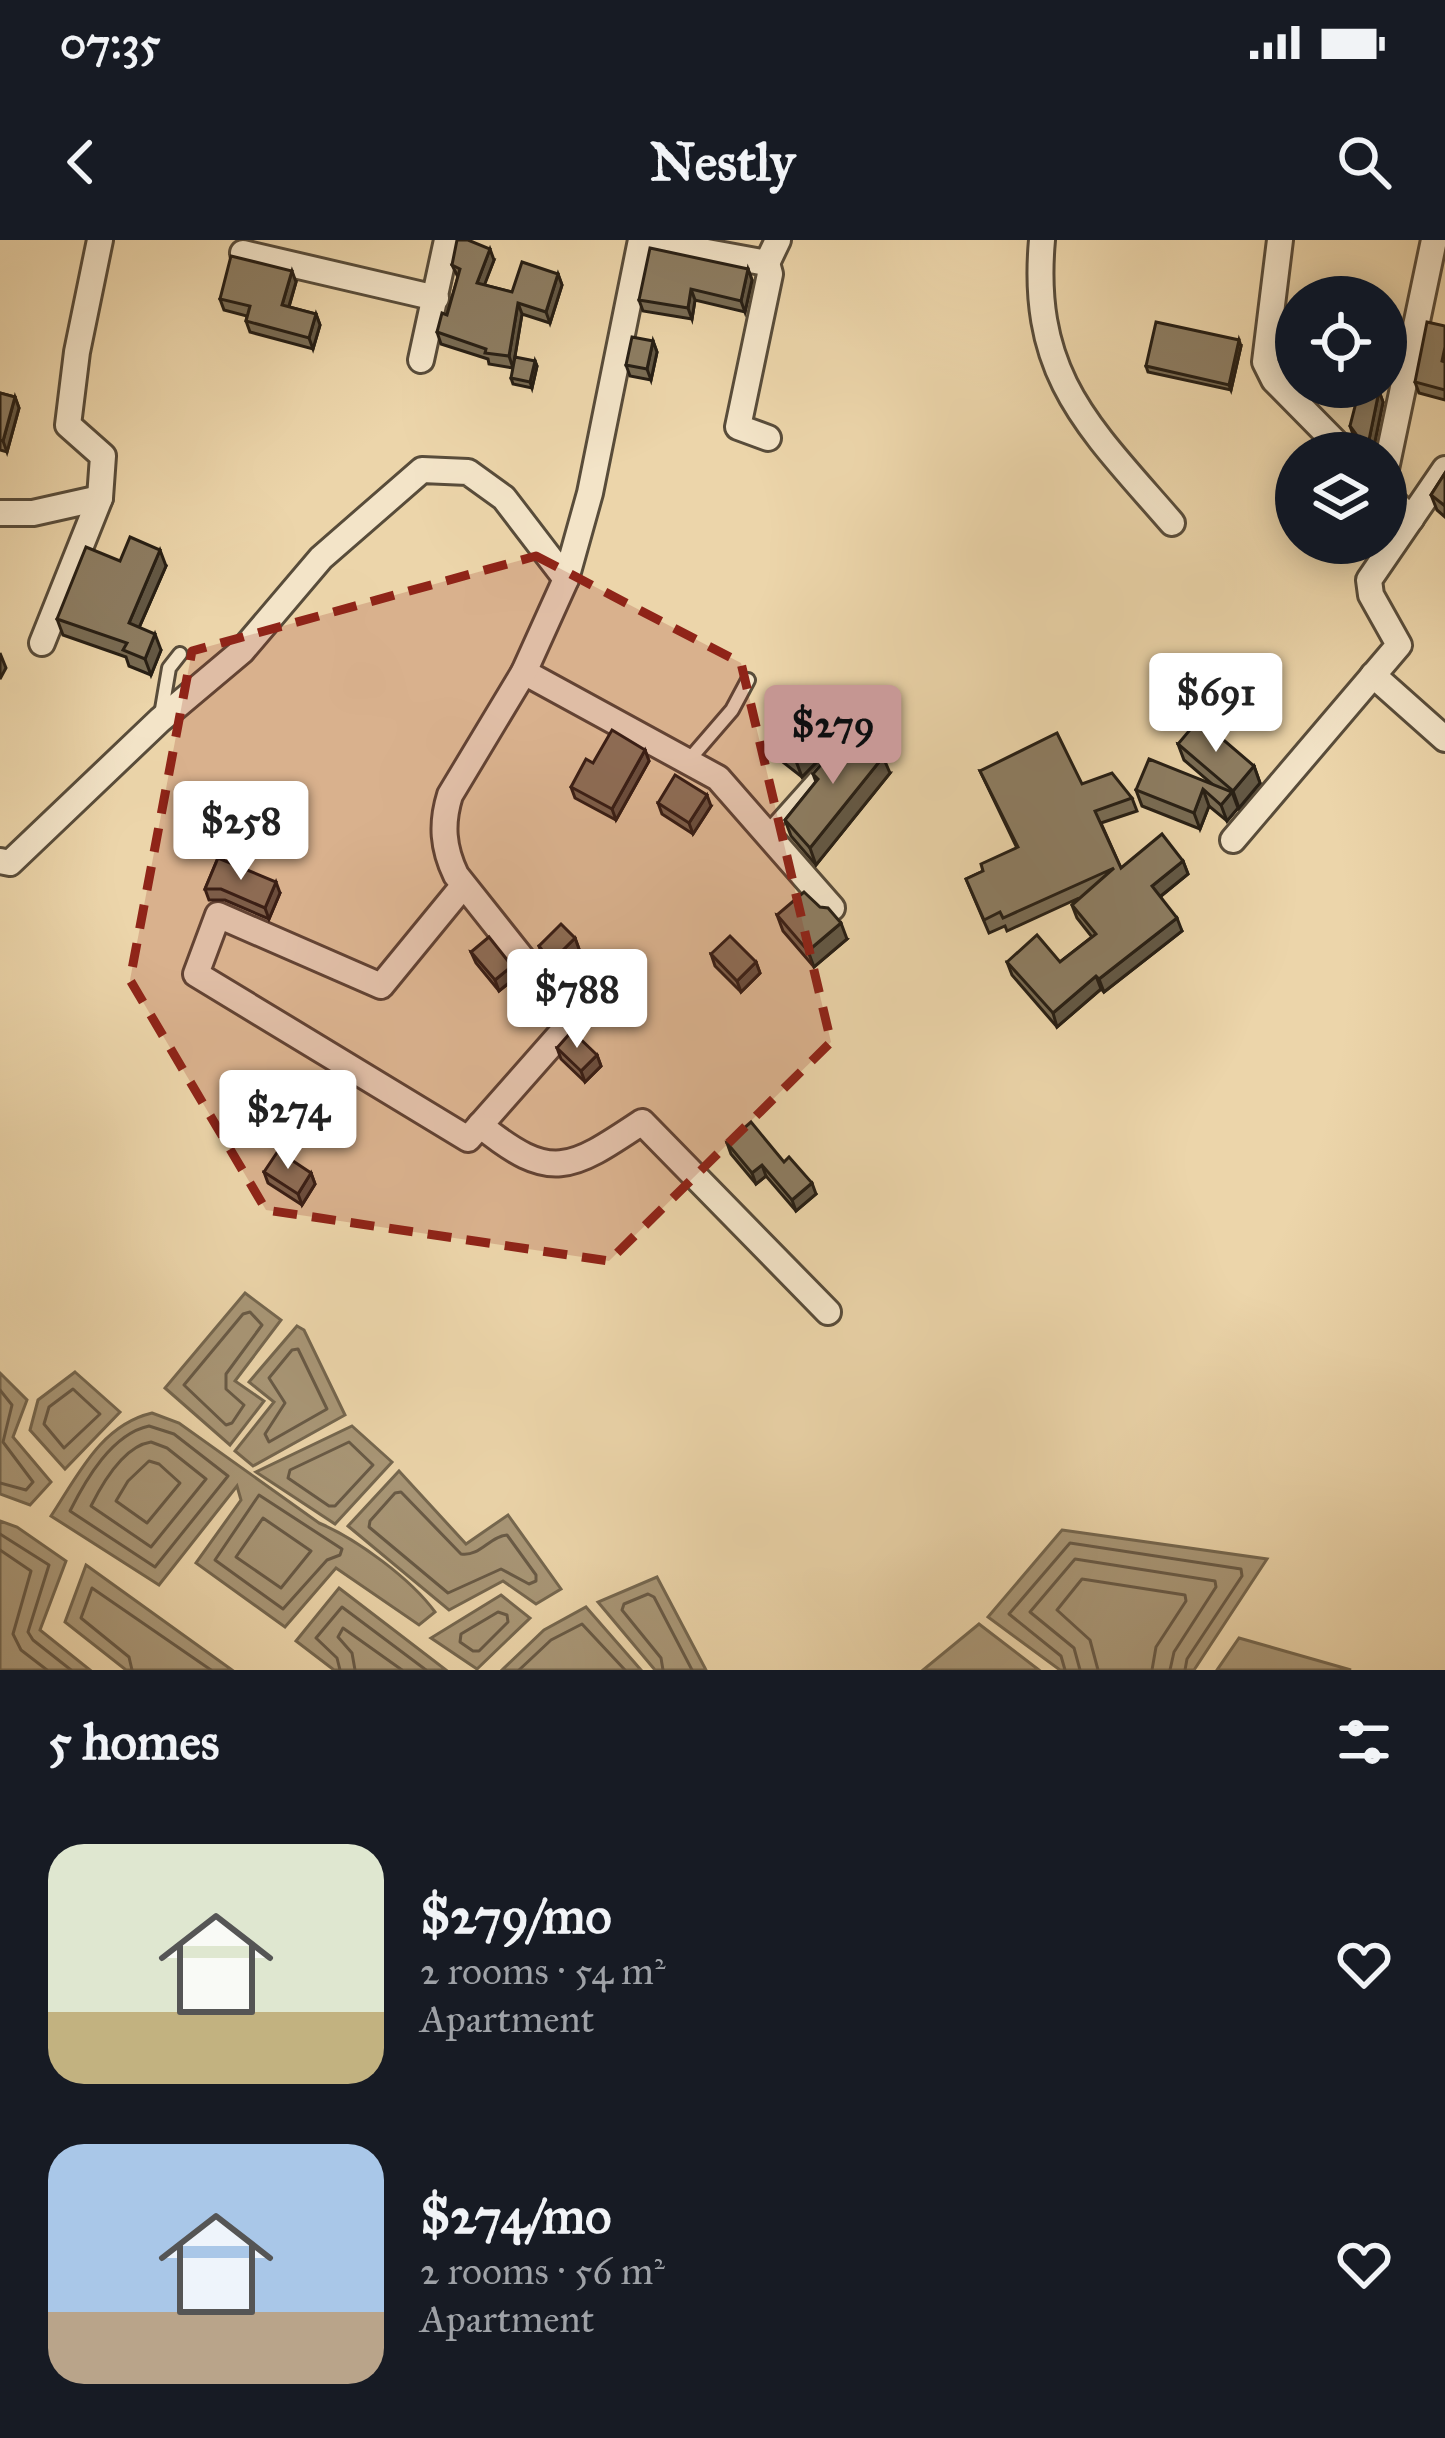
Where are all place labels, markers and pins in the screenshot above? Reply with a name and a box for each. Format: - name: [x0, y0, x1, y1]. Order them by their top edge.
- pin: $691: [1145, 653, 1287, 755]
- pin: $279: [762, 685, 904, 787]
- pin: $258: [170, 781, 312, 883]
- pin: $788: [506, 949, 648, 1051]
- pin: $274: [217, 1070, 359, 1172]

